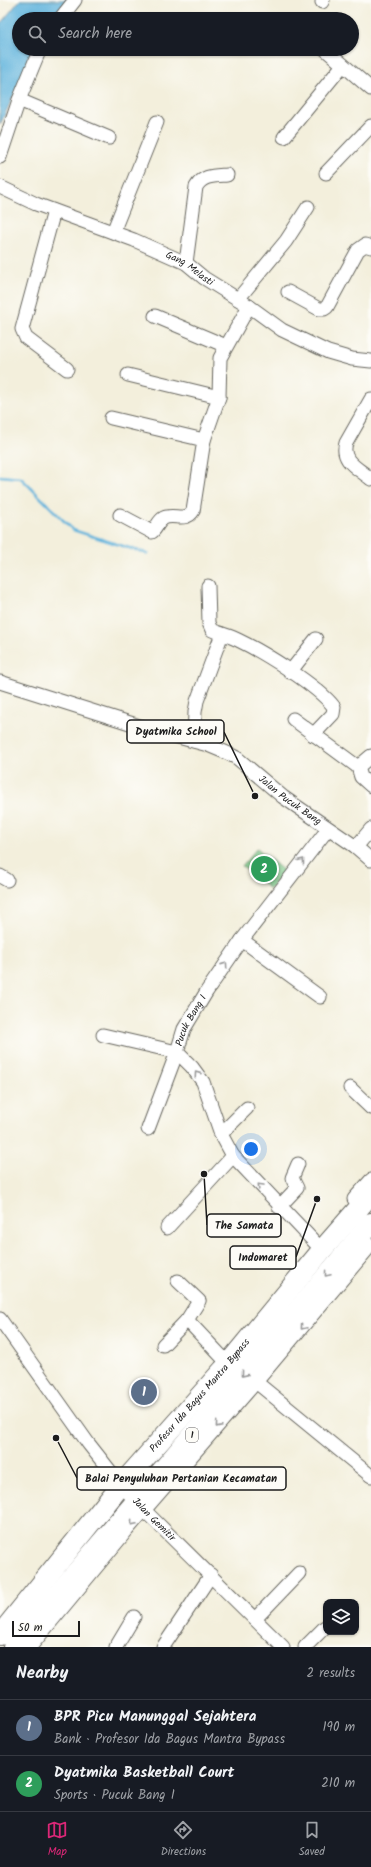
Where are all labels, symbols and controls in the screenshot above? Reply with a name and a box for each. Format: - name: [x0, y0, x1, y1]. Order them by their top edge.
- search box: [12, 12, 359, 56]
- text: Search here: [58, 22, 132, 46]
- icon: search: [26, 23, 48, 45]
- street label: Gang Melasti: [163, 247, 217, 290]
- callout: Dyatmika School: [127, 720, 224, 743]
- text: Dyatmika School: [135, 723, 217, 741]
- street label: Jalan Pucuk Bang: [255, 771, 325, 829]
- pin: 2: [251, 854, 277, 884]
- one-way arrow: [298, 858, 305, 865]
- one-way arrow: [220, 962, 228, 969]
- street label: Pucuk Bang I: [171, 992, 211, 1048]
- one-way arrow: [194, 1071, 202, 1078]
- your location: [241, 1139, 261, 1159]
- one-way arrow: [257, 1183, 264, 1191]
- callout: The Samata: [207, 1214, 281, 1237]
- text: The Samata: [215, 1217, 274, 1235]
- callout: Indomaret: [230, 1246, 296, 1269]
- text: Indomaret: [238, 1249, 289, 1267]
- one-way arrow: [325, 1269, 332, 1277]
- one-way arrow: [300, 1322, 307, 1329]
- street label: Profesor Ida Bagus Mantra Bypass: [146, 1334, 254, 1456]
- one-way arrow: [242, 1370, 249, 1377]
- pin: 1: [131, 1377, 157, 1407]
- one-way arrow: [215, 1420, 223, 1428]
- road number: 1: [186, 1428, 198, 1442]
- callout: Balai Penyuluhan Pertanian Kecamatan: [77, 1467, 286, 1490]
- text: Balai Penyuluhan Pertanian Kecamatan: [85, 1470, 277, 1488]
- street label: Jalan Gemitir: [128, 1494, 180, 1546]
- one-way arrow: [130, 1519, 137, 1526]
- map controls: [323, 1599, 359, 1635]
- button: layers: [323, 1599, 359, 1635]
- scale bar: [12, 1619, 80, 1638]
- text: 50 m: [18, 1619, 43, 1637]
- text: Nearby: [16, 1660, 68, 1687]
- text: 2 results: [307, 1663, 355, 1684]
- text: BPR Picu Manunggal Sejahtera: [54, 1705, 256, 1729]
- text: 1: [27, 1717, 31, 1738]
- text: 190 m: [323, 1717, 355, 1738]
- text: Bank · Profesor Ida Bagus Mantra Bypass: [54, 1729, 285, 1750]
- text: Dyatmika Basketball Court: [54, 1761, 234, 1785]
- text: 2: [25, 1773, 33, 1794]
- text: 210 m: [321, 1773, 355, 1794]
- text: Sports · Pucuk Bang I: [54, 1785, 175, 1806]
- tab: Map: [46, 1819, 68, 1861]
- tab: Directions: [161, 1819, 206, 1861]
- tab: Saved: [299, 1819, 325, 1861]

